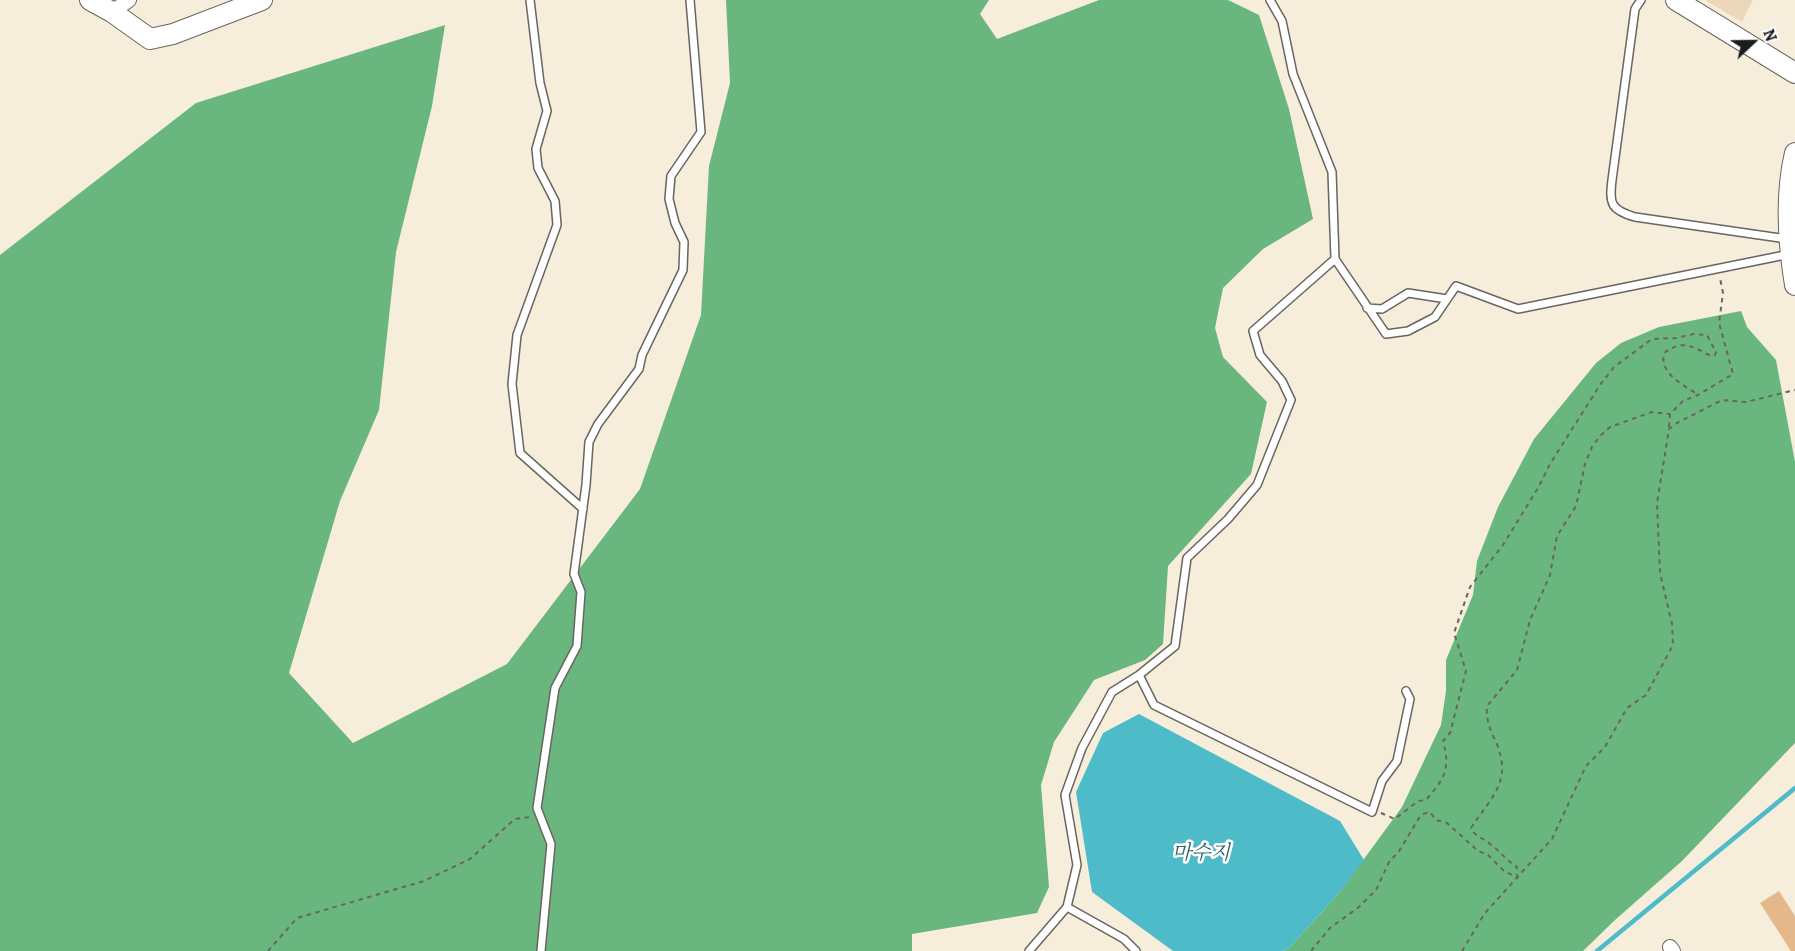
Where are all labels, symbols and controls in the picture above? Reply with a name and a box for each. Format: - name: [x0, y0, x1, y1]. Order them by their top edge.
- north arrow: [1723, 12, 1783, 72]
- text: N: [1757, 26, 1782, 45]
- water label: 마수지: [1172, 842, 1230, 866]

